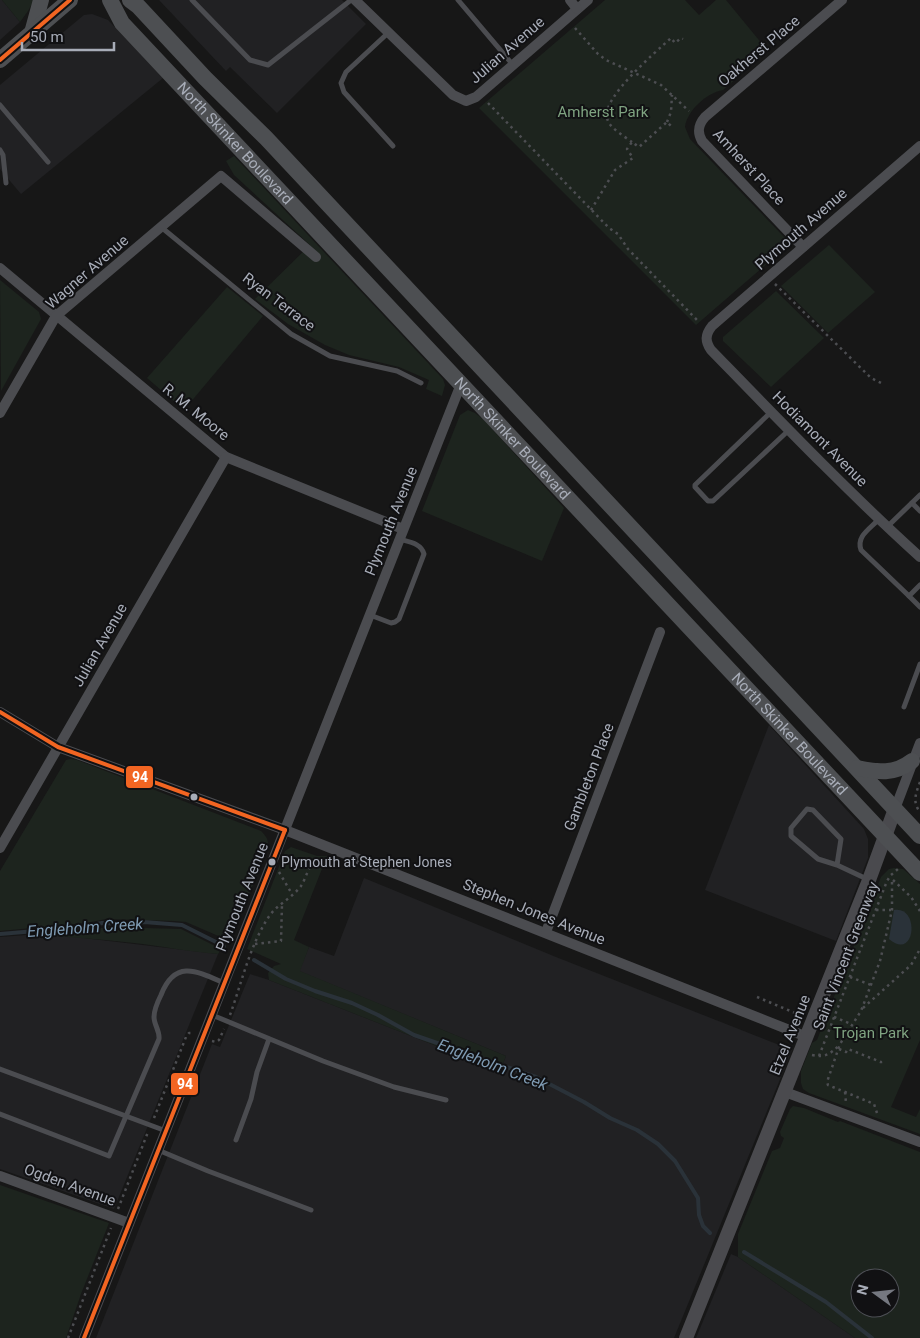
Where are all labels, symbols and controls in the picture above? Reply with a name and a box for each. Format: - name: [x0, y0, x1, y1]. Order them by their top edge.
- street label: Oakherst Place: [715, 12, 803, 90]
- street label: Julian Avenue: [466, 13, 548, 87]
- scale bar: [22, 20, 115, 52]
- text: 50 m: [30, 28, 64, 46]
- street label: North Skinker Boulevard: [173, 79, 297, 208]
- park label: Amherst Park: [558, 103, 649, 121]
- street label: Amherst Place: [709, 125, 789, 209]
- street label: Plymouth Avenue: [751, 184, 851, 274]
- street label: Wagner Avenue: [42, 231, 132, 313]
- street label: Ryan Terrace: [239, 269, 319, 335]
- street label: North Skinker Boulevard: [451, 374, 574, 503]
- street label: R. M. Moore: [159, 380, 233, 444]
- street label: Hodiamont Avenue: [769, 388, 871, 490]
- street label: Plymouth Avenue: [361, 464, 421, 578]
- street label: Julian Avenue: [69, 600, 131, 690]
- street label: North Skinker Boulevard: [728, 669, 851, 799]
- street label: Gambleton Place: [560, 721, 618, 833]
- line badge: 94: [125, 765, 154, 789]
- text: 94: [132, 769, 148, 785]
- unlabelled marker: [189, 792, 199, 802]
- street label: Plymouth Avenue: [212, 840, 272, 954]
- place label: Plymouth at Stephen Jones: [281, 854, 452, 870]
- marker: Plymouth at Stephen Jones: [267, 857, 277, 867]
- street label: Stephen Jones Avenue: [460, 875, 608, 949]
- street label: Saint Vincent Greenway: [809, 879, 883, 1033]
- water label: Engleholm Creek: [26, 914, 145, 941]
- street label: Etzel Avenue: [766, 992, 814, 1078]
- park label: Trojan Park: [833, 1024, 909, 1042]
- water label: Engleholm Creek: [435, 1035, 552, 1095]
- line badge: 94: [170, 1072, 199, 1096]
- text: 94: [177, 1076, 193, 1092]
- street label: Ogden Avenue: [22, 1160, 118, 1210]
- north arrow: [850, 1268, 900, 1318]
- text: N: [853, 1283, 871, 1296]

